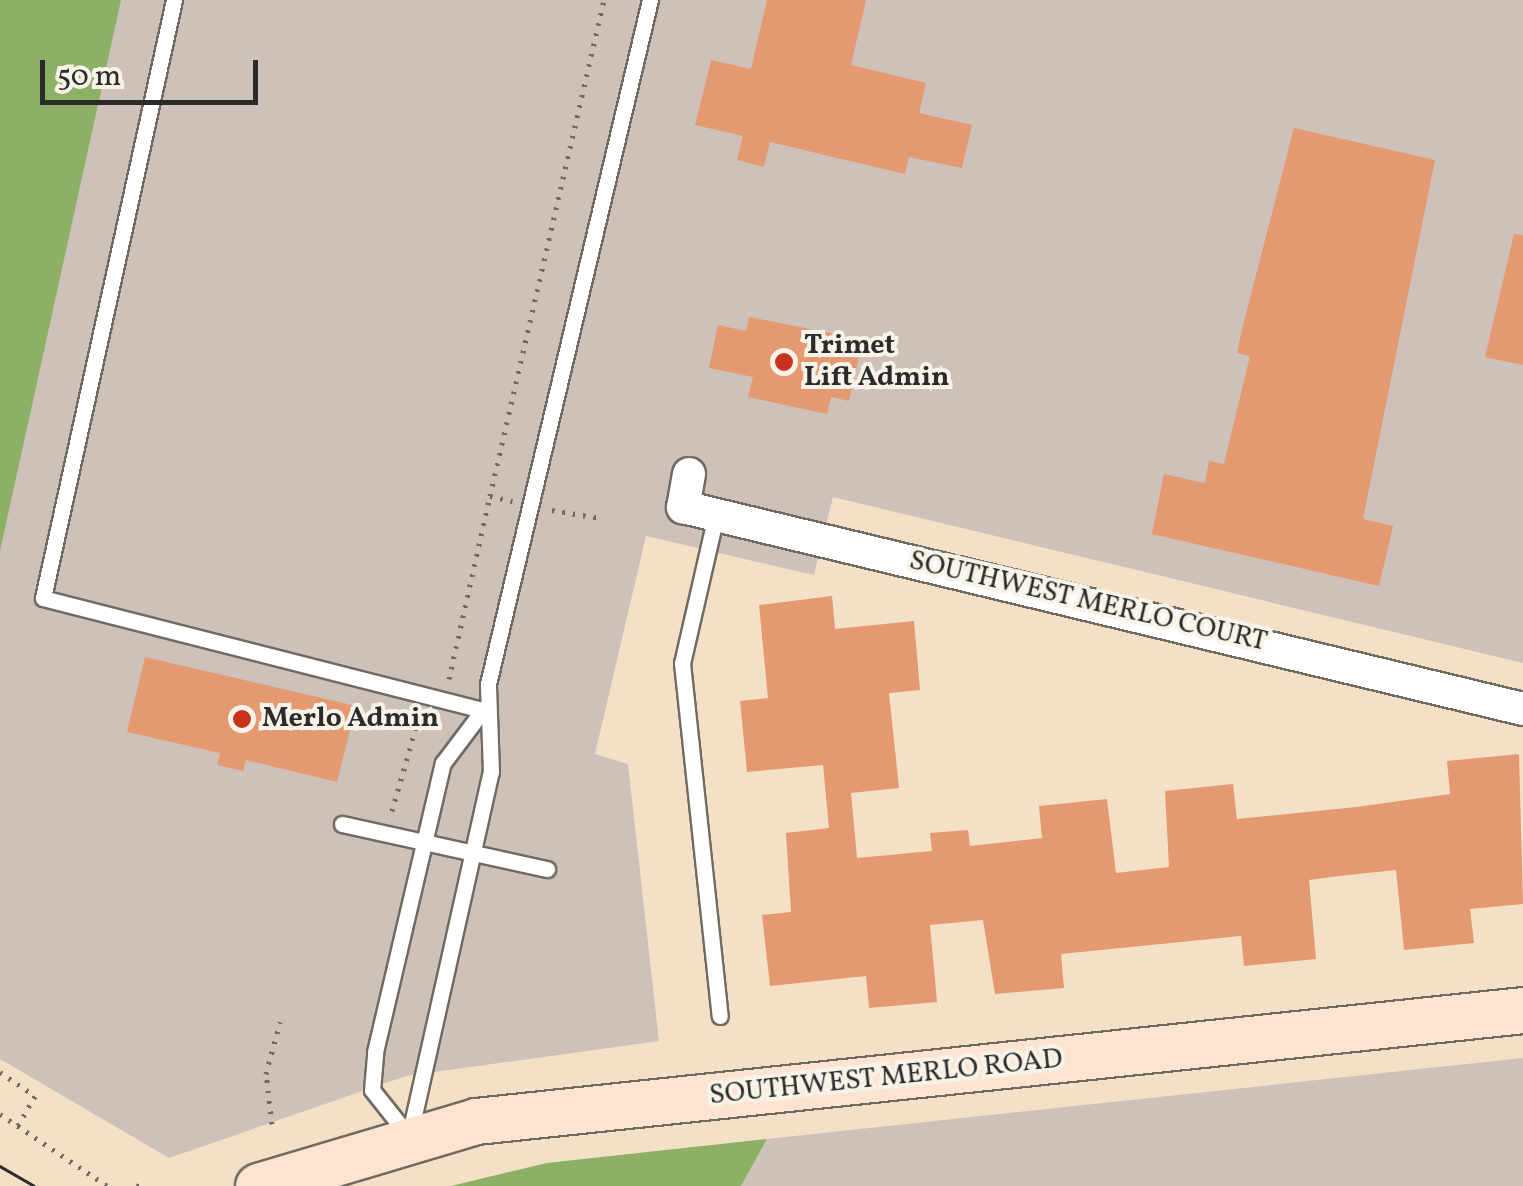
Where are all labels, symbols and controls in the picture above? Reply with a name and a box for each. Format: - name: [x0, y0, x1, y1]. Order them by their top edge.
- scale bar: [45, 40, 262, 102]
- text: 50 m: [57, 56, 121, 98]
- place label: Trimet Lift Admin: [804, 329, 950, 395]
- marker: Trimet Lift Admin: [773, 351, 795, 373]
- street label: SOUTHWEST MERLO COURT: [905, 544, 1271, 660]
- place label: Merlo Admin: [262, 702, 439, 736]
- marker: Merlo Admin: [231, 708, 253, 730]
- street label: SOUTHWEST MERLO ROAD: [707, 1043, 1065, 1113]

